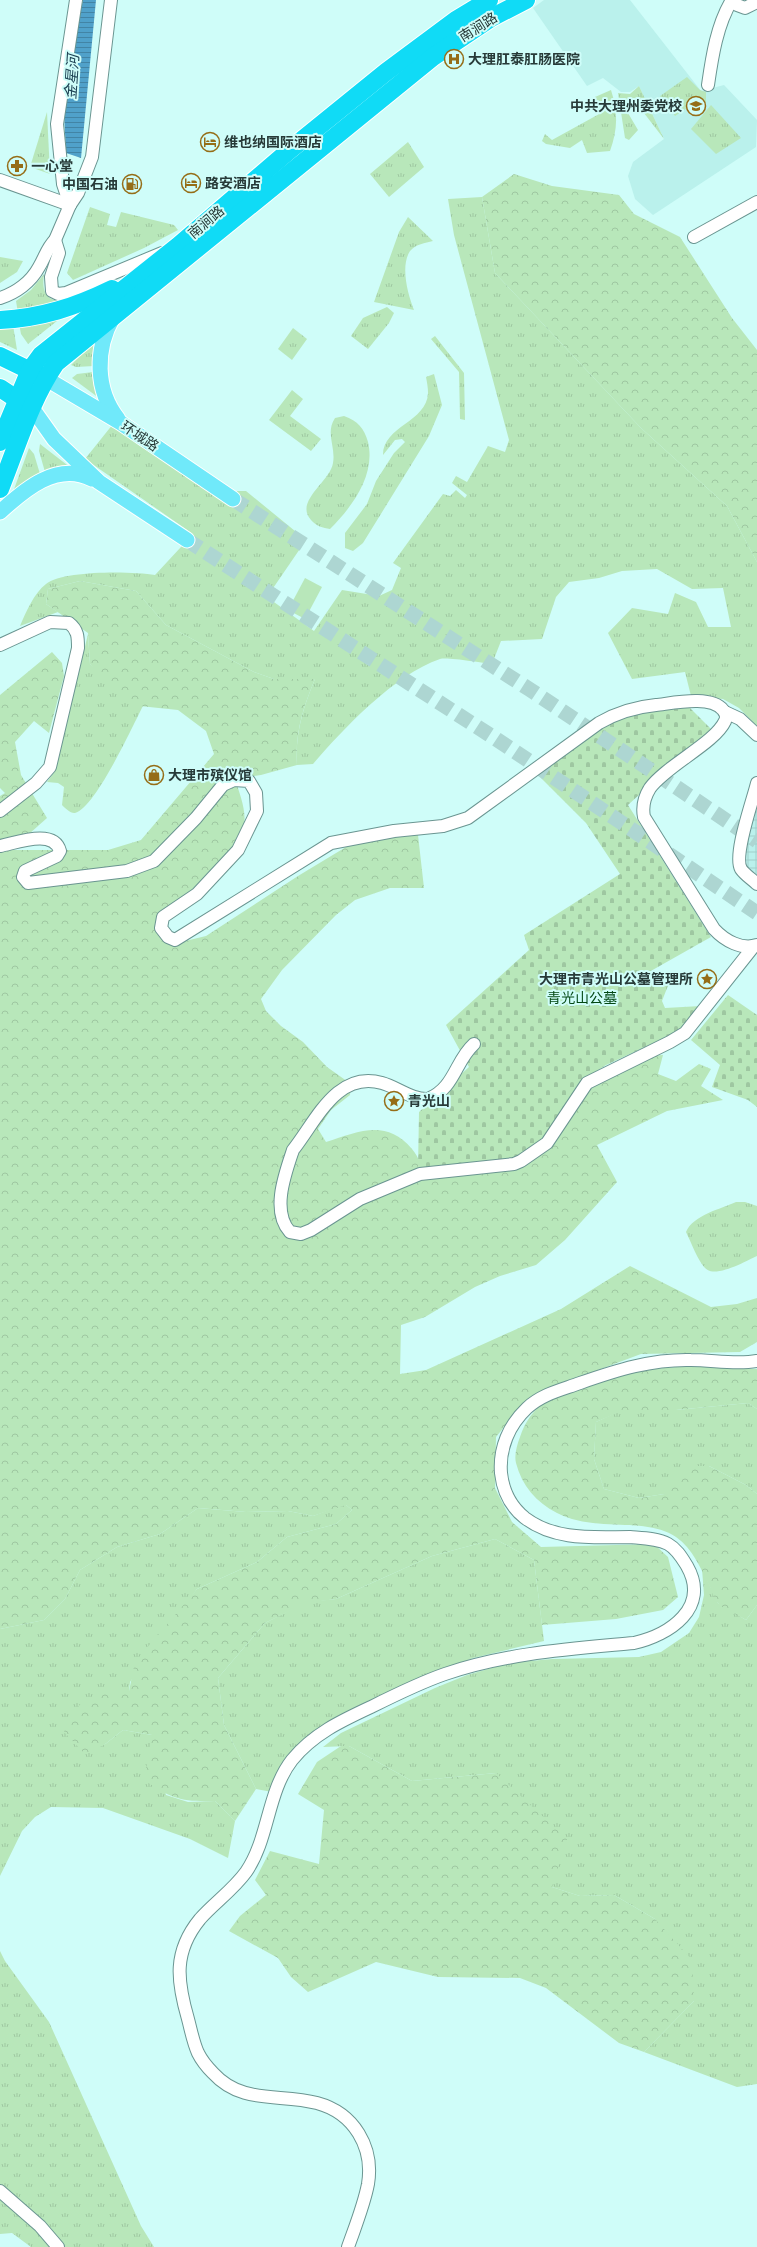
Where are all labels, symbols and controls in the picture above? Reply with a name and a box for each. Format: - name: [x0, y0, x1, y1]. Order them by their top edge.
- street label: 南涧路: [456, 9, 500, 45]
- hospital icon: 大理肛泰肛肠医院: [443, 48, 465, 70]
- water label: 金星河: [61, 51, 83, 100]
- place label: 大理肛泰肛肠医院: [468, 51, 580, 67]
- school or university icon: 中共大理州委党校: [685, 95, 707, 117]
- place label: 中共大理州委党校: [570, 98, 682, 114]
- hotel icon: 维也纳国际酒店: [199, 131, 221, 153]
- place label: 维也纳国际酒店: [224, 134, 322, 150]
- pharmacy icon: 一心堂: [6, 155, 28, 177]
- place label: 一心堂: [31, 158, 73, 174]
- hotel icon: 路安酒店: [180, 172, 202, 194]
- fuel station icon: 中国石油: [121, 173, 143, 195]
- place label: 路安酒店: [205, 175, 261, 191]
- place label: 中国石油: [62, 176, 118, 192]
- street label: 南涧路: [185, 202, 227, 242]
- street label: 环城路: [118, 418, 162, 454]
- shop icon: 大理市殡仪馆: [143, 764, 165, 786]
- place label: 大理市殡仪馆: [168, 767, 252, 783]
- place icon: 大理市青光山公墓管理所: [696, 968, 718, 990]
- place label: 大理市青光山公墓管理所: [539, 971, 693, 987]
- park label: 青光山公墓: [547, 990, 617, 1006]
- place icon: 青光山: [383, 1090, 405, 1112]
- place label: 青光山: [408, 1093, 450, 1109]

